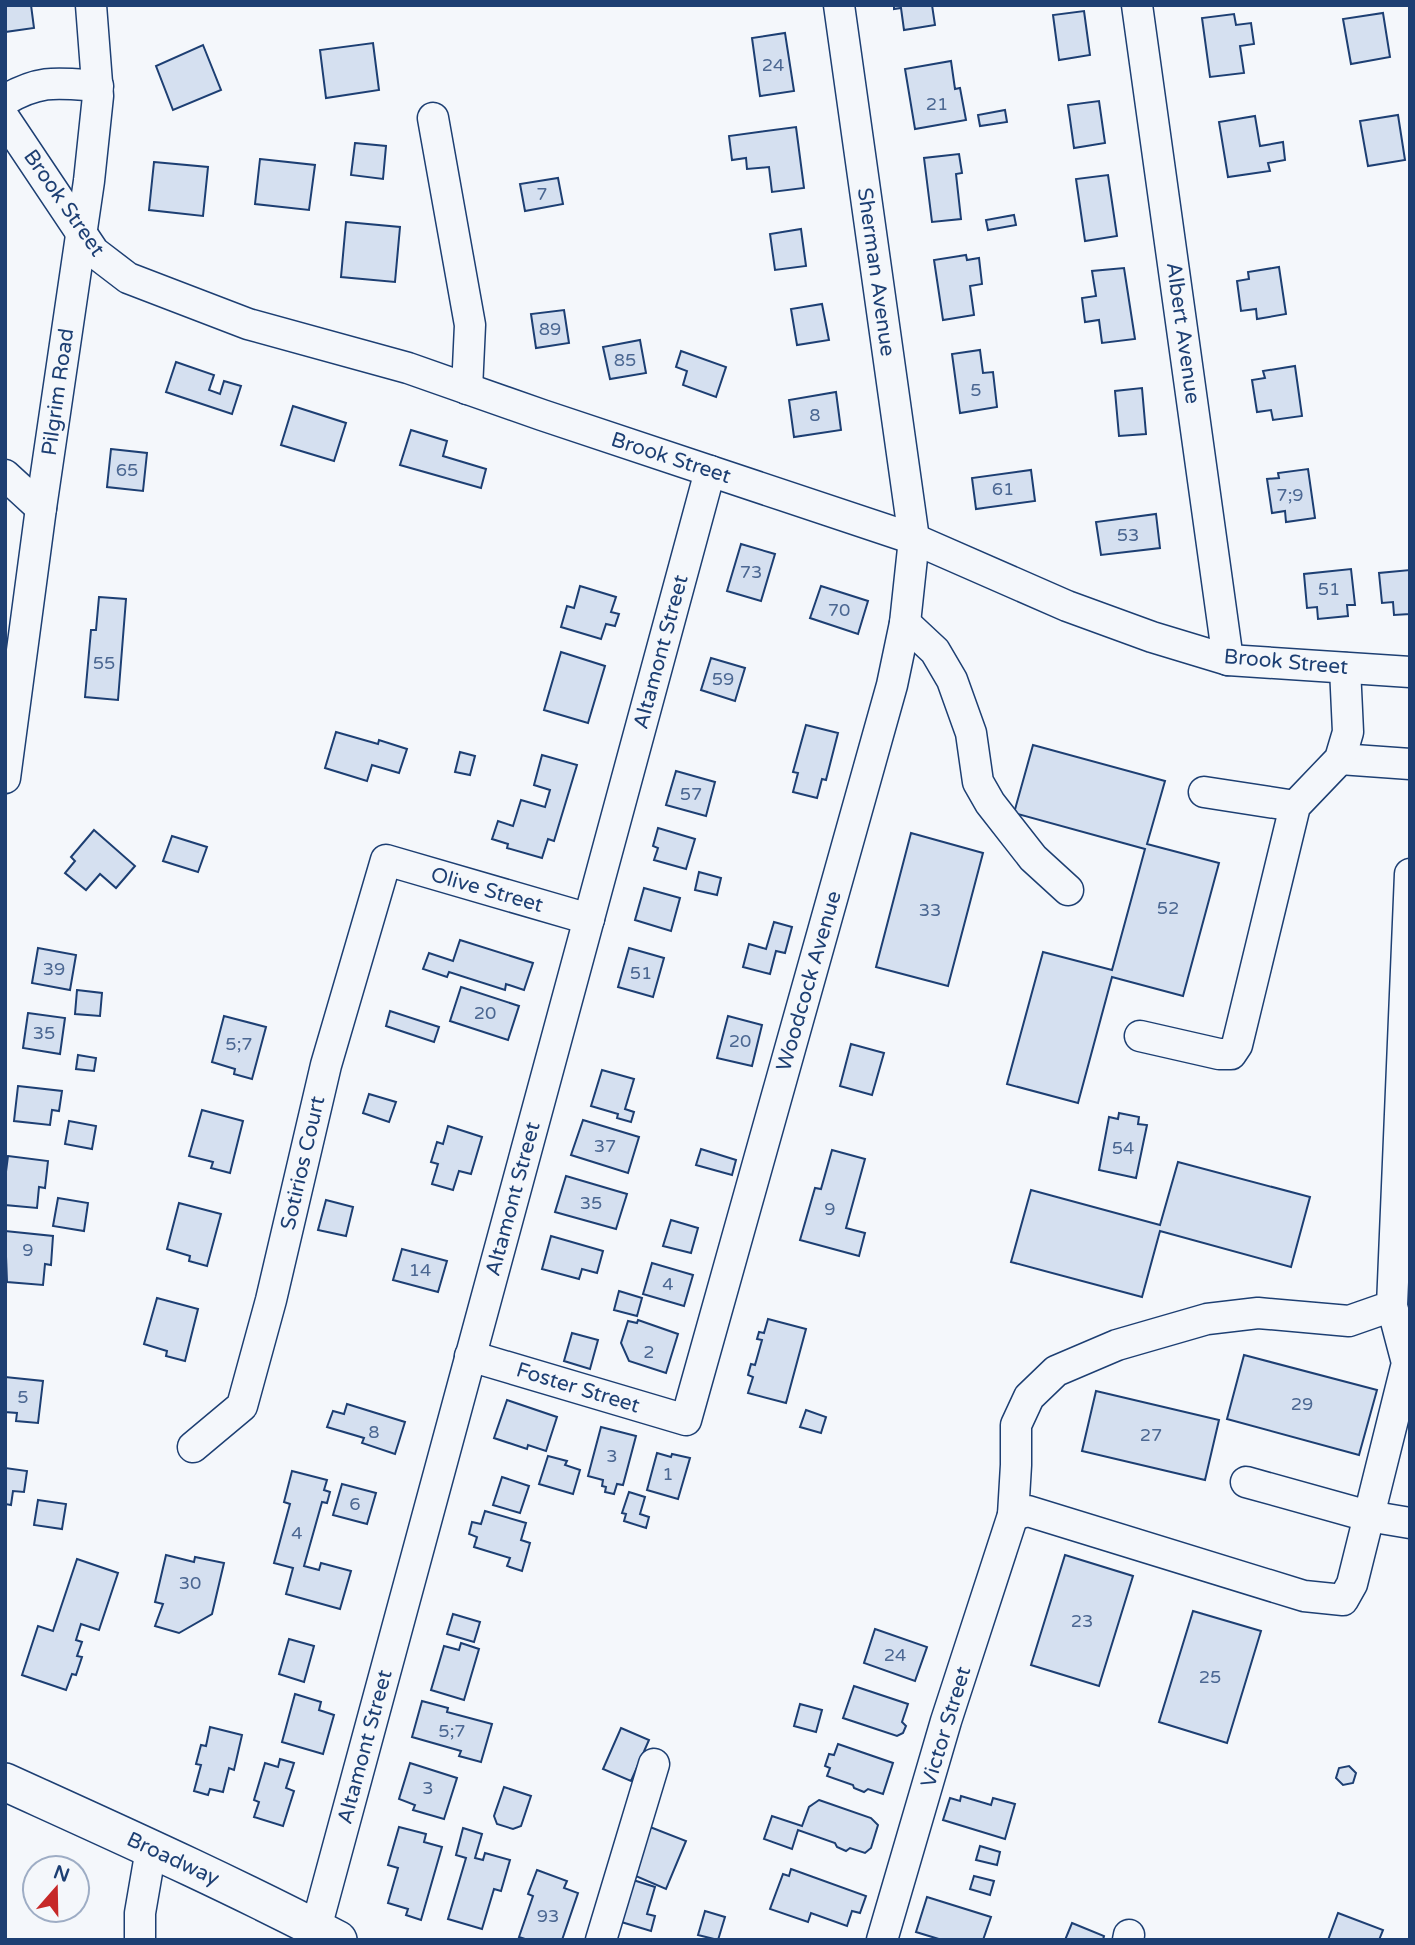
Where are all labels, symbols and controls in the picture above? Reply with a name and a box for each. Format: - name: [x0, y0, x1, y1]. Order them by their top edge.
- house number: 24: [762, 54, 784, 76]
- house number: 21: [926, 93, 948, 115]
- street label: Brook Street: [18, 145, 110, 261]
- house number: 7: [536, 183, 548, 205]
- street label: Sherman Avenue: [852, 186, 900, 358]
- street label: Albert Avenue: [1161, 261, 1205, 405]
- house number: 89: [539, 318, 561, 340]
- street label: Pilgrim Road: [37, 327, 79, 457]
- house number: 85: [614, 349, 636, 371]
- house number: 5: [970, 379, 982, 401]
- house number: 8: [809, 404, 821, 426]
- street label: Brook Street: [608, 427, 734, 489]
- house number: 65: [116, 459, 138, 481]
- house number: 61: [992, 478, 1014, 500]
- house number: 7;9: [1276, 484, 1304, 506]
- house number: 53: [1117, 524, 1139, 546]
- house number: 73: [740, 561, 762, 583]
- street label: Altamont Street: [628, 572, 694, 732]
- house number: 51: [1318, 578, 1340, 600]
- house number: 70: [828, 599, 850, 621]
- street label: Brook Street: [1223, 644, 1349, 680]
- house number: 55: [93, 652, 115, 674]
- house number: 59: [712, 668, 734, 690]
- house number: 57: [680, 783, 702, 805]
- street label: Olive Street: [428, 862, 546, 918]
- street label: Woodcock Avenue: [771, 888, 847, 1074]
- house number: 52: [1157, 897, 1179, 919]
- house number: 33: [919, 899, 941, 921]
- house number: 39: [43, 958, 65, 980]
- house number: 51: [630, 962, 652, 984]
- house number: 20: [474, 1002, 496, 1024]
- house number: 35: [33, 1022, 55, 1044]
- house number: 20: [729, 1030, 751, 1052]
- house number: 5;7: [225, 1033, 253, 1055]
- street label: Sotirios Court: [275, 1094, 331, 1232]
- street label: Altamont Street: [480, 1119, 546, 1279]
- house number: 37: [594, 1135, 616, 1157]
- house number: 54: [1112, 1137, 1134, 1159]
- house number: 35: [580, 1192, 602, 1214]
- house number: 9: [824, 1198, 836, 1220]
- house number: 9: [22, 1239, 34, 1261]
- house number: 14: [409, 1259, 431, 1281]
- house number: 4: [662, 1273, 674, 1295]
- house number: 2: [643, 1341, 655, 1363]
- street label: Foster Street: [513, 1357, 643, 1419]
- house number: 5: [17, 1386, 29, 1408]
- house number: 29: [1291, 1393, 1313, 1415]
- house number: 8: [368, 1421, 380, 1443]
- house number: 27: [1140, 1424, 1162, 1446]
- house number: 3: [606, 1445, 618, 1467]
- house number: 1: [662, 1463, 674, 1485]
- house number: 6: [349, 1493, 361, 1515]
- house number: 4: [291, 1522, 303, 1544]
- house number: 30: [179, 1572, 201, 1594]
- house number: 23: [1071, 1610, 1093, 1632]
- house number: 24: [884, 1644, 906, 1666]
- street label: Victor Street: [916, 1664, 976, 1790]
- house number: 25: [1199, 1666, 1221, 1688]
- street label: Altamont Street: [332, 1667, 398, 1827]
- house number: 5;7: [438, 1720, 466, 1742]
- house number: 3: [422, 1777, 434, 1799]
- street label: Broadway: [123, 1827, 223, 1891]
- north arrow: [21, 1854, 91, 1924]
- text: N: [51, 1861, 72, 1887]
- house number: 93: [537, 1905, 559, 1927]

